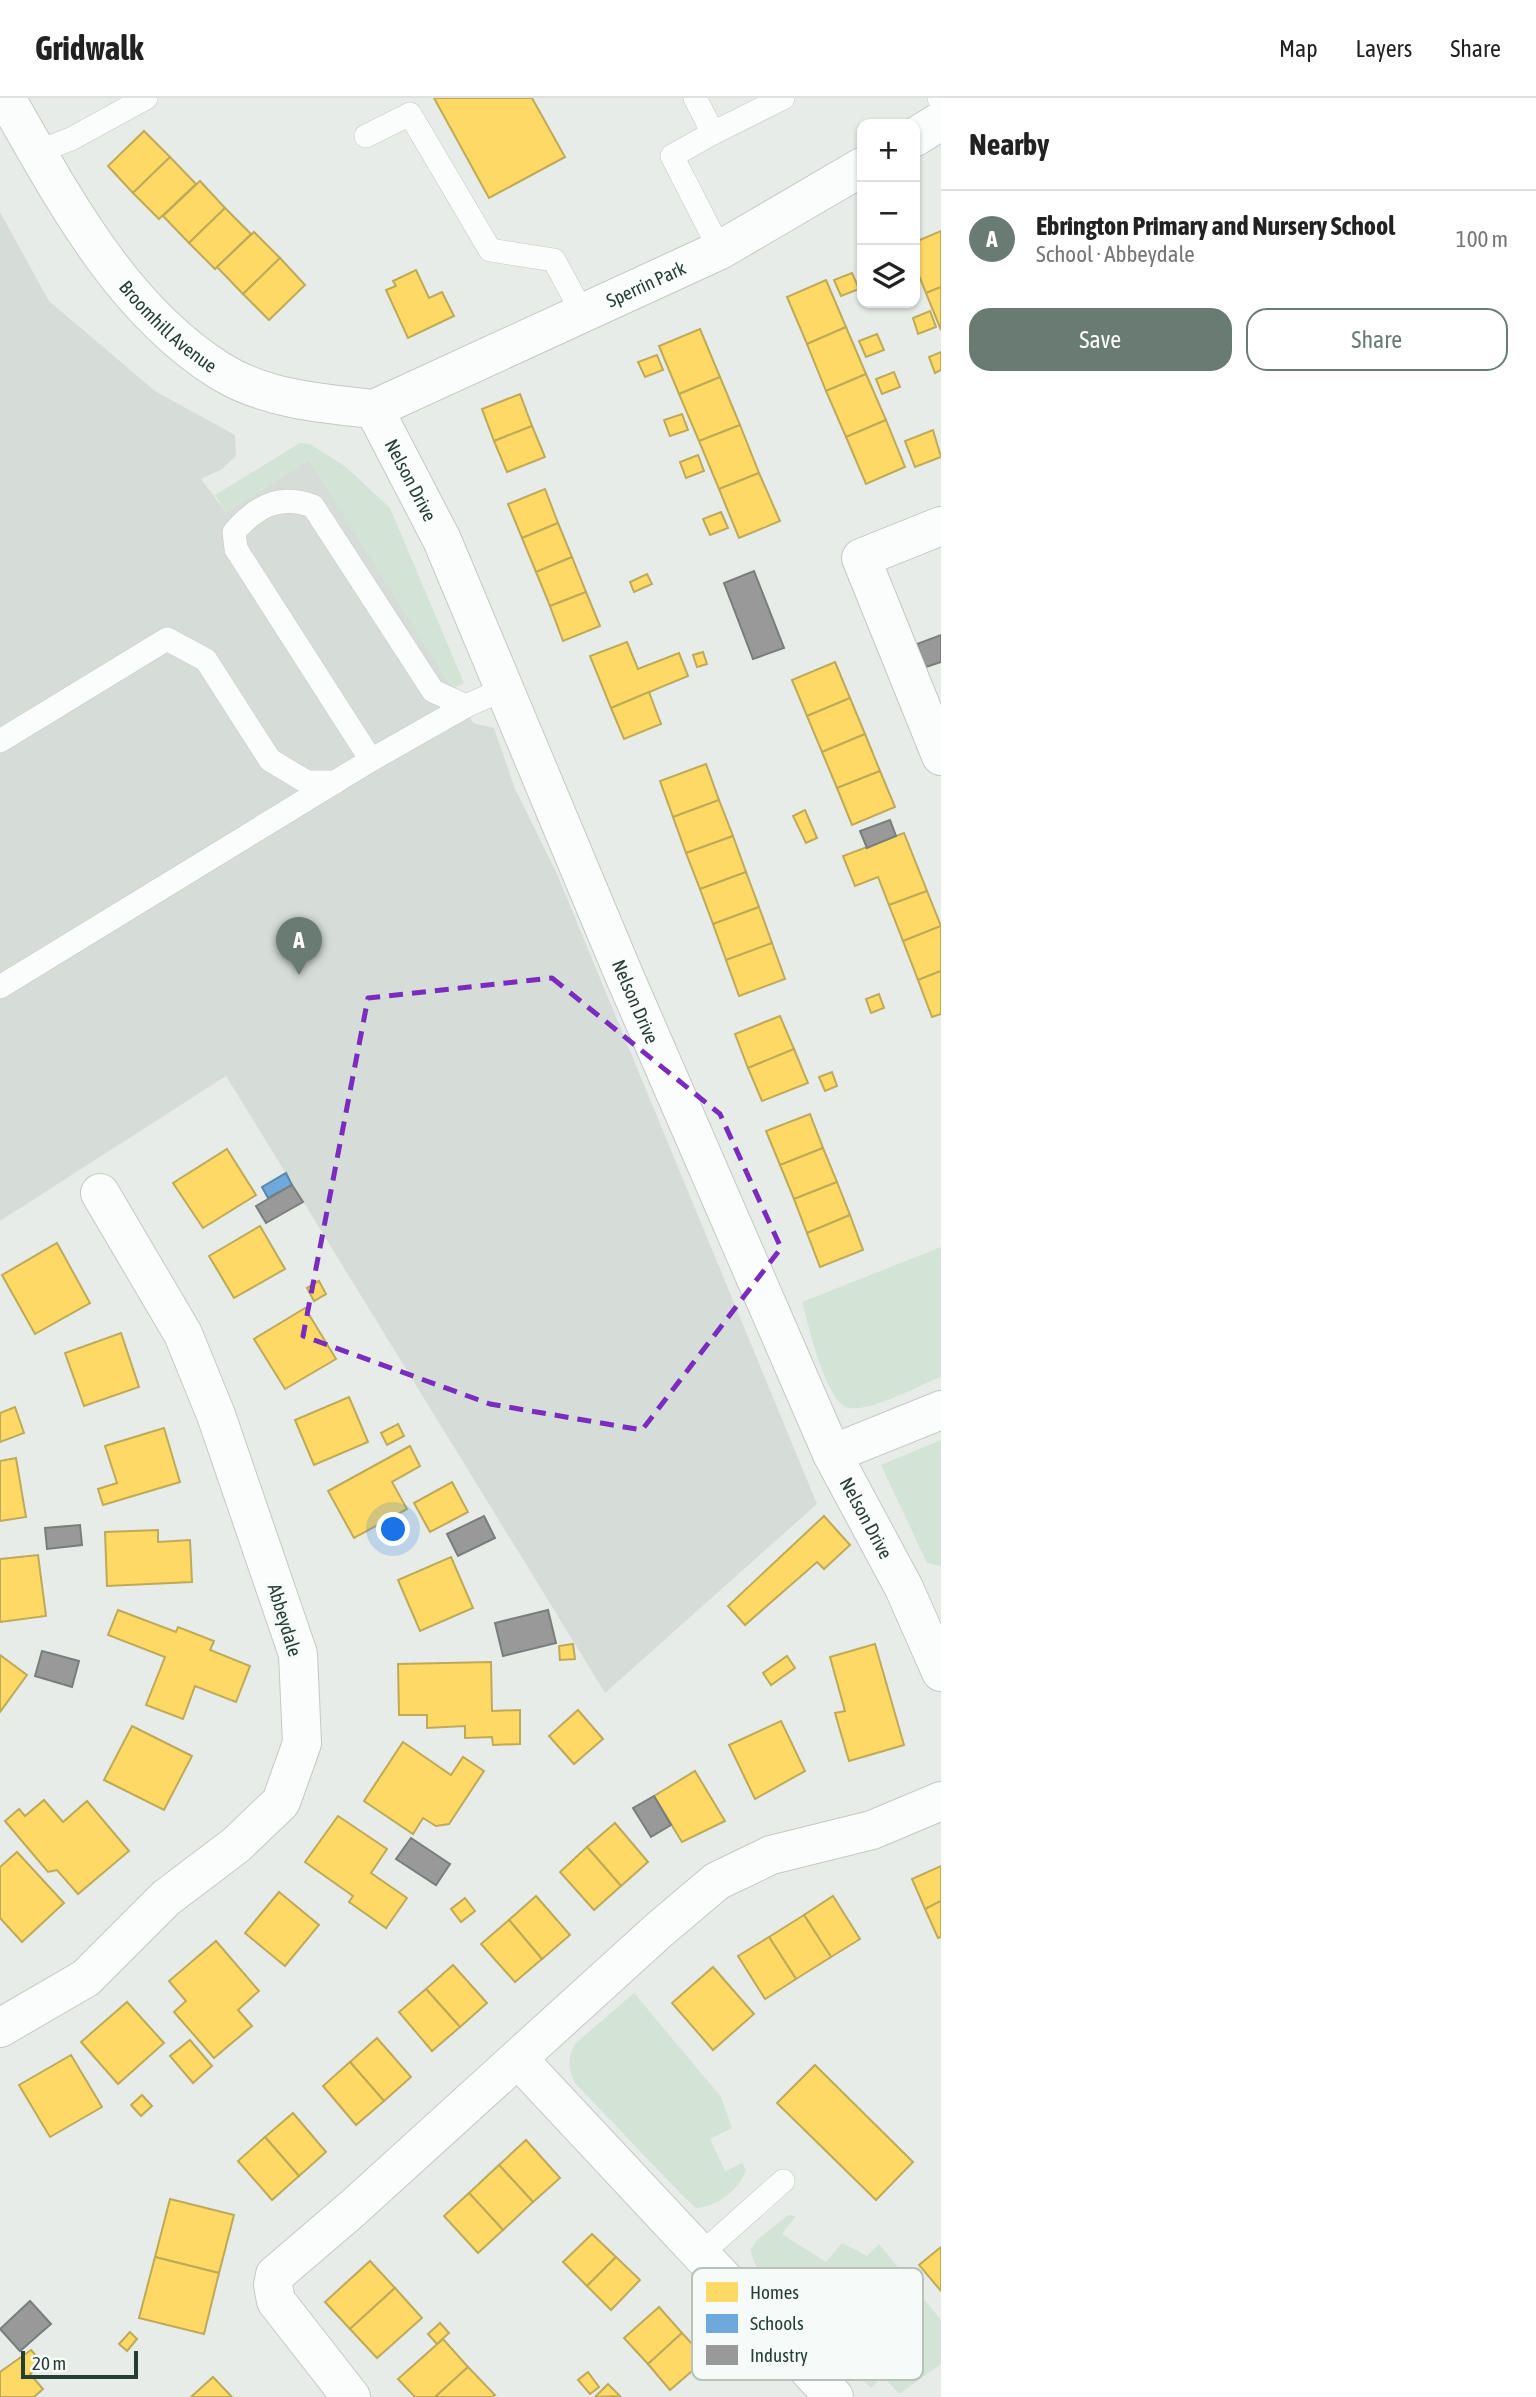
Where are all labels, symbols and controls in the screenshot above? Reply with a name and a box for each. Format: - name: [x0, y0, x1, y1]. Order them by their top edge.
- text: Gridwalk: [35, 29, 143, 67]
- text: Map: [1279, 35, 1318, 62]
- text: Layers: [1356, 35, 1412, 62]
- text: Share: [1450, 35, 1501, 62]
- map controls: [857, 119, 920, 308]
- button: +: [857, 119, 920, 182]
- text: Nearby: [969, 127, 1049, 161]
- button: −: [857, 182, 920, 245]
- text: Ebrington Primary and Nursery School: [1036, 211, 1395, 241]
- text: A: [986, 226, 998, 252]
- text: 100 m: [1456, 226, 1508, 252]
- text: School · Abbeydale: [1036, 241, 1195, 267]
- button: layers: [857, 245, 920, 308]
- street label: Sperrin Park: [603, 256, 690, 312]
- street label: Broomhill Avenue: [115, 276, 221, 377]
- button: Save: [969, 308, 1232, 371]
- button: Share: [1246, 308, 1508, 371]
- street label: Nelson Drive: [381, 435, 441, 525]
- pin: A: [276, 917, 322, 975]
- street label: Nelson Drive: [608, 956, 663, 1047]
- street label: Nelson Drive: [836, 1473, 897, 1563]
- your location: [376, 1512, 410, 1546]
- street label: Abbeydale: [264, 1581, 306, 1659]
- legend: [692, 2268, 923, 2380]
- text: Homes: [750, 2281, 799, 2303]
- text: Schools: [750, 2312, 804, 2334]
- text: Industry: [750, 2344, 808, 2366]
- scale bar: [21, 2348, 138, 2380]
- text: 20 m: [32, 2352, 66, 2374]

